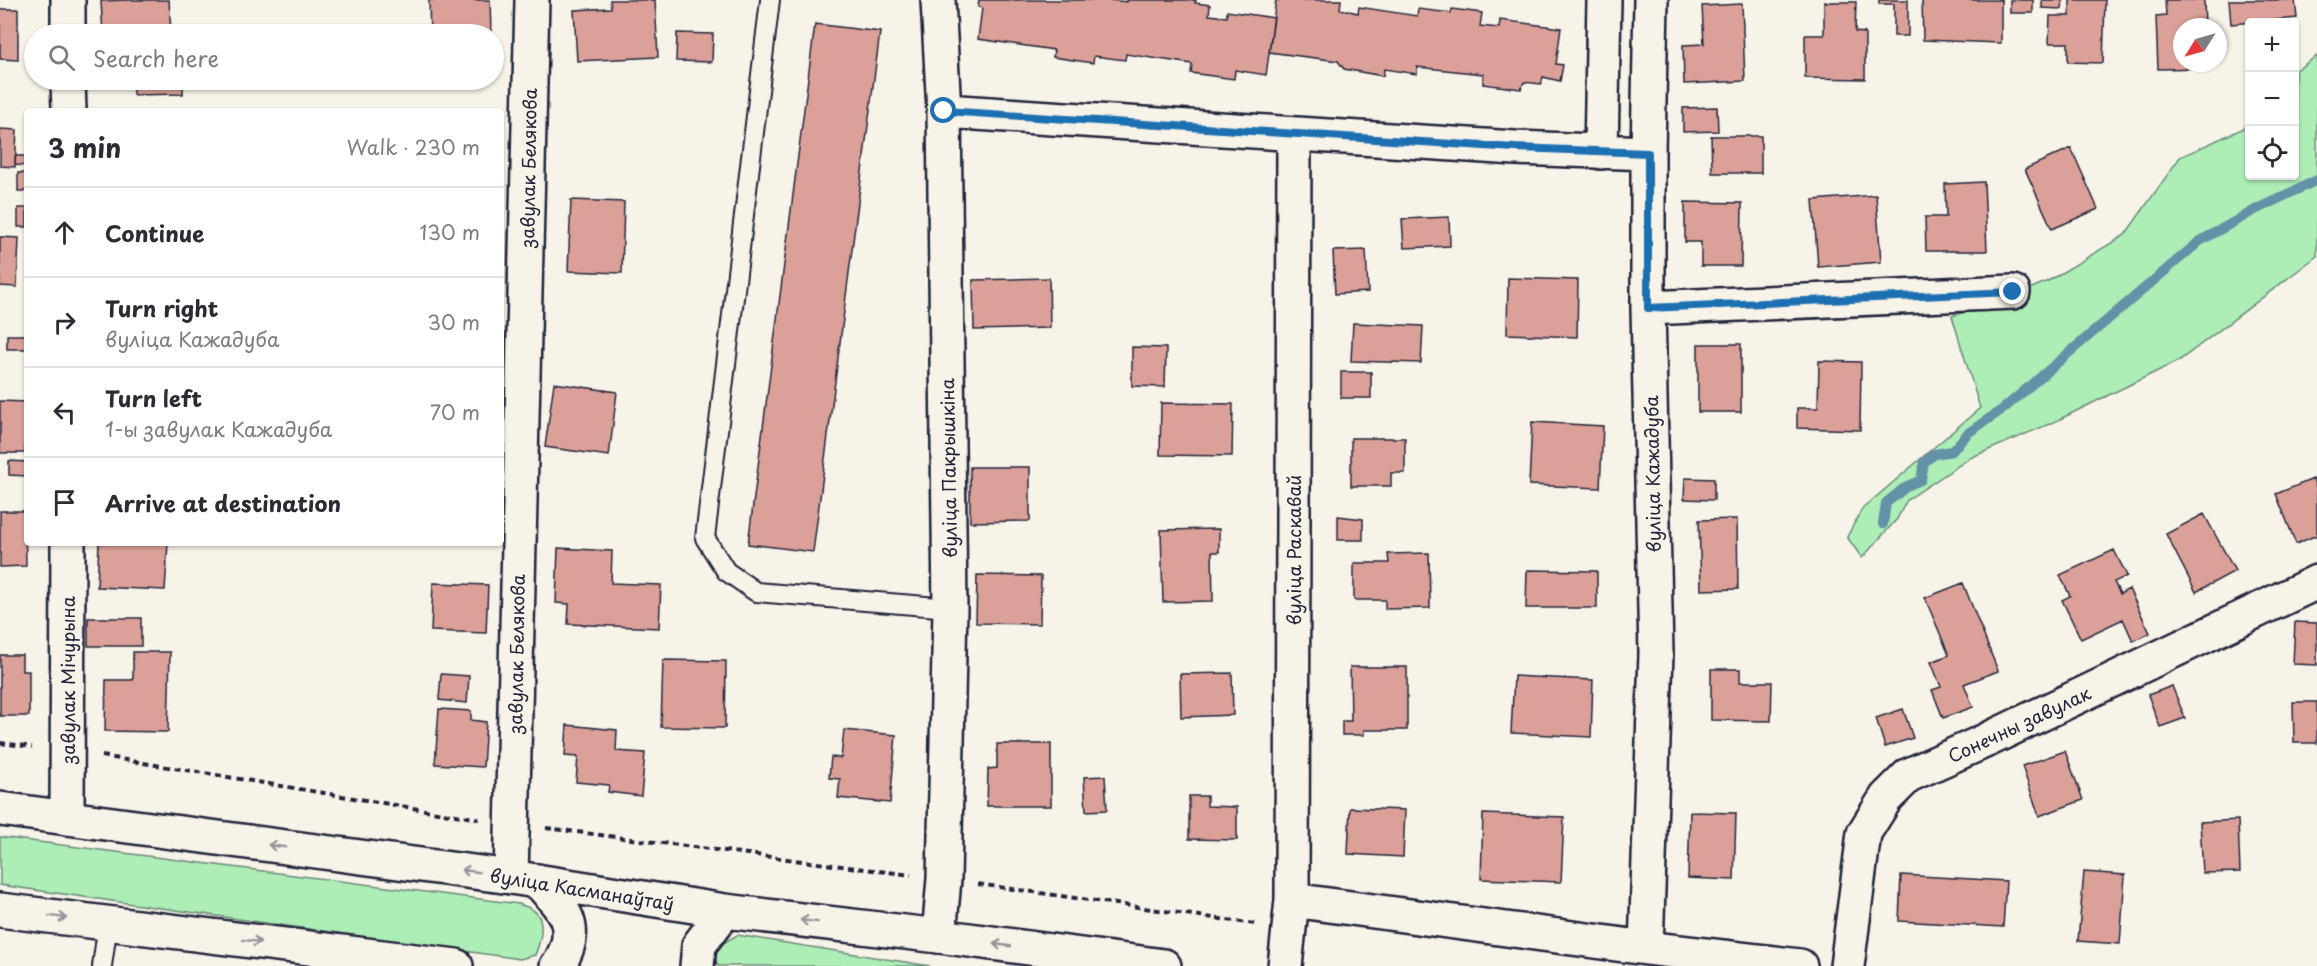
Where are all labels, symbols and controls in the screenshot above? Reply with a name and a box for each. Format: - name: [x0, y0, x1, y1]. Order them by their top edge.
- north arrow: [2173, 18, 2227, 72]
- map controls: [2245, 18, 2299, 180]
- button: +: [2245, 18, 2299, 72]
- search box: [24, 24, 504, 90]
- icon: search: [45, 41, 78, 74]
- text: Search here: [93, 41, 219, 74]
- button: −: [2245, 72, 2299, 126]
- street label: завулак Белякова: [513, 87, 543, 249]
- route start: [930, 97, 956, 123]
- button: locate: [2245, 126, 2299, 180]
- text: 3 min: [48, 128, 121, 167]
- text: Walk · 230 m: [347, 132, 480, 162]
- icon: ahead: [48, 216, 81, 249]
- text: Continue: [105, 216, 204, 249]
- text: 130 m: [420, 217, 480, 247]
- route end: [1999, 278, 2025, 304]
- text: Turn right: [105, 291, 218, 324]
- icon: right: [48, 306, 81, 339]
- text: 30 m: [427, 307, 480, 337]
- text: вуліца Кажадуба: [105, 324, 279, 354]
- street label: вуліца Пакрышкіна: [933, 377, 963, 558]
- text: Turn left: [105, 381, 202, 414]
- street label: вуліца Кажадуба: [1637, 394, 1667, 553]
- icon: left: [48, 396, 81, 429]
- text: 70 m: [430, 397, 480, 427]
- text: 1-ы завулак Кажадуба: [105, 414, 332, 444]
- street label: вуліца Раскавай: [1280, 475, 1307, 625]
- icon: arrive: [48, 486, 81, 519]
- text: Arrive at destination: [105, 486, 341, 519]
- street label: завулак Белякова: [501, 573, 531, 735]
- street label: завулак Мічурына: [54, 595, 81, 765]
- street label: Сонечны завулак: [1943, 679, 2095, 769]
- one-way arrow: [268, 840, 288, 851]
- street label: вуліца Касманаўтаў: [488, 861, 676, 917]
- one-way arrow: [461, 866, 481, 877]
- one-way arrow: [48, 912, 68, 923]
- one-way arrow: [799, 915, 819, 926]
- one-way arrow: [241, 935, 261, 946]
- one-way arrow: [993, 939, 1013, 950]

